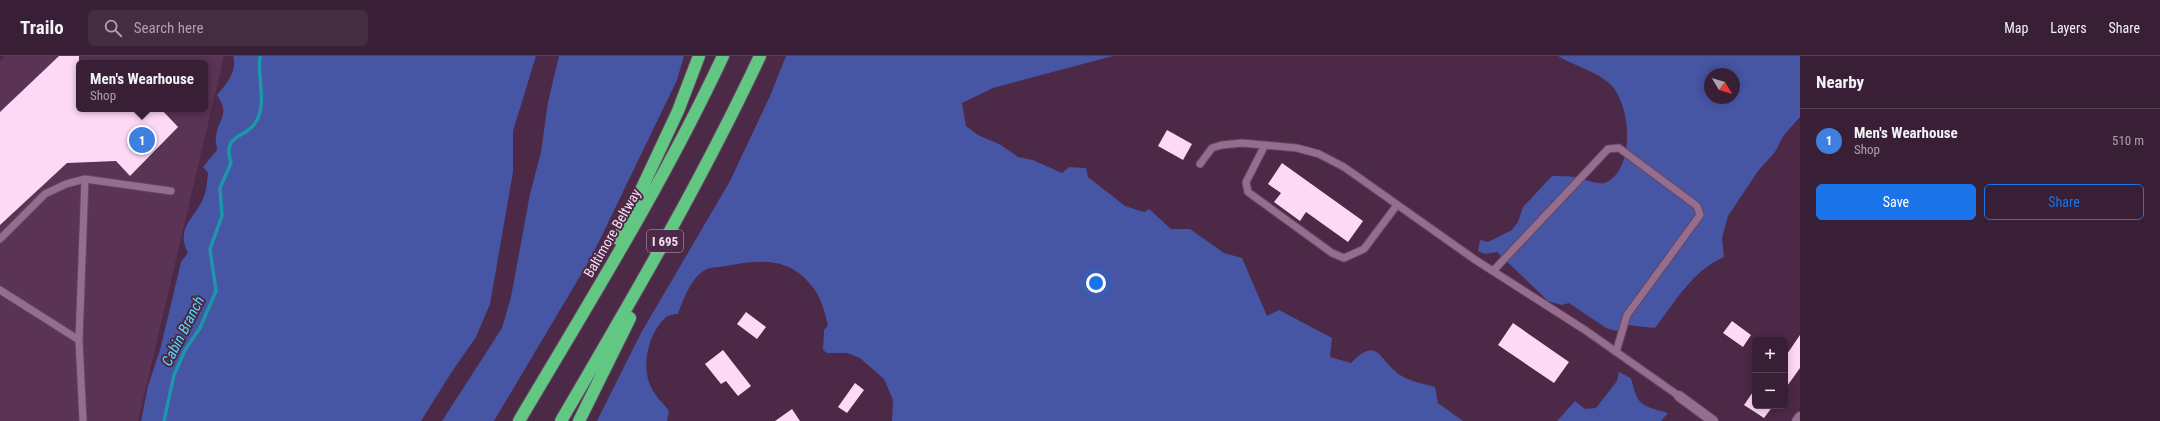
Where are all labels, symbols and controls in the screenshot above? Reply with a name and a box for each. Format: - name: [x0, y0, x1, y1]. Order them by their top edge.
- search box: [88, 10, 368, 46]
- text: Trailo: [20, 16, 64, 39]
- icon: search: [102, 17, 124, 39]
- text: Search here: [134, 19, 203, 37]
- text: Map: [2004, 20, 2028, 36]
- text: Layers: [2050, 20, 2087, 36]
- text: Share: [2109, 20, 2140, 36]
- popup: [76, 60, 208, 112]
- north arrow: [1704, 68, 1740, 104]
- text: Men's Wearhouse: [90, 70, 194, 88]
- text: Nearby: [1816, 72, 1864, 92]
- text: Shop: [90, 88, 116, 103]
- text: Men's Wearhouse: [1854, 124, 1958, 142]
- pin: 1: [129, 125, 155, 155]
- text: 1: [1826, 133, 1832, 148]
- text: 510 m: [2112, 133, 2144, 148]
- text: Shop: [1854, 142, 1880, 157]
- button: Save: [1816, 184, 1976, 220]
- button: Share: [1984, 184, 2144, 220]
- street label: Baltimore Beltway: [580, 186, 644, 280]
- road number: I 695: [647, 230, 683, 252]
- your location: [1086, 273, 1106, 293]
- water label: Cabin Branch: [158, 293, 208, 369]
- map controls: [1752, 337, 1788, 409]
- button: +: [1752, 337, 1788, 373]
- button: −: [1752, 373, 1788, 409]

